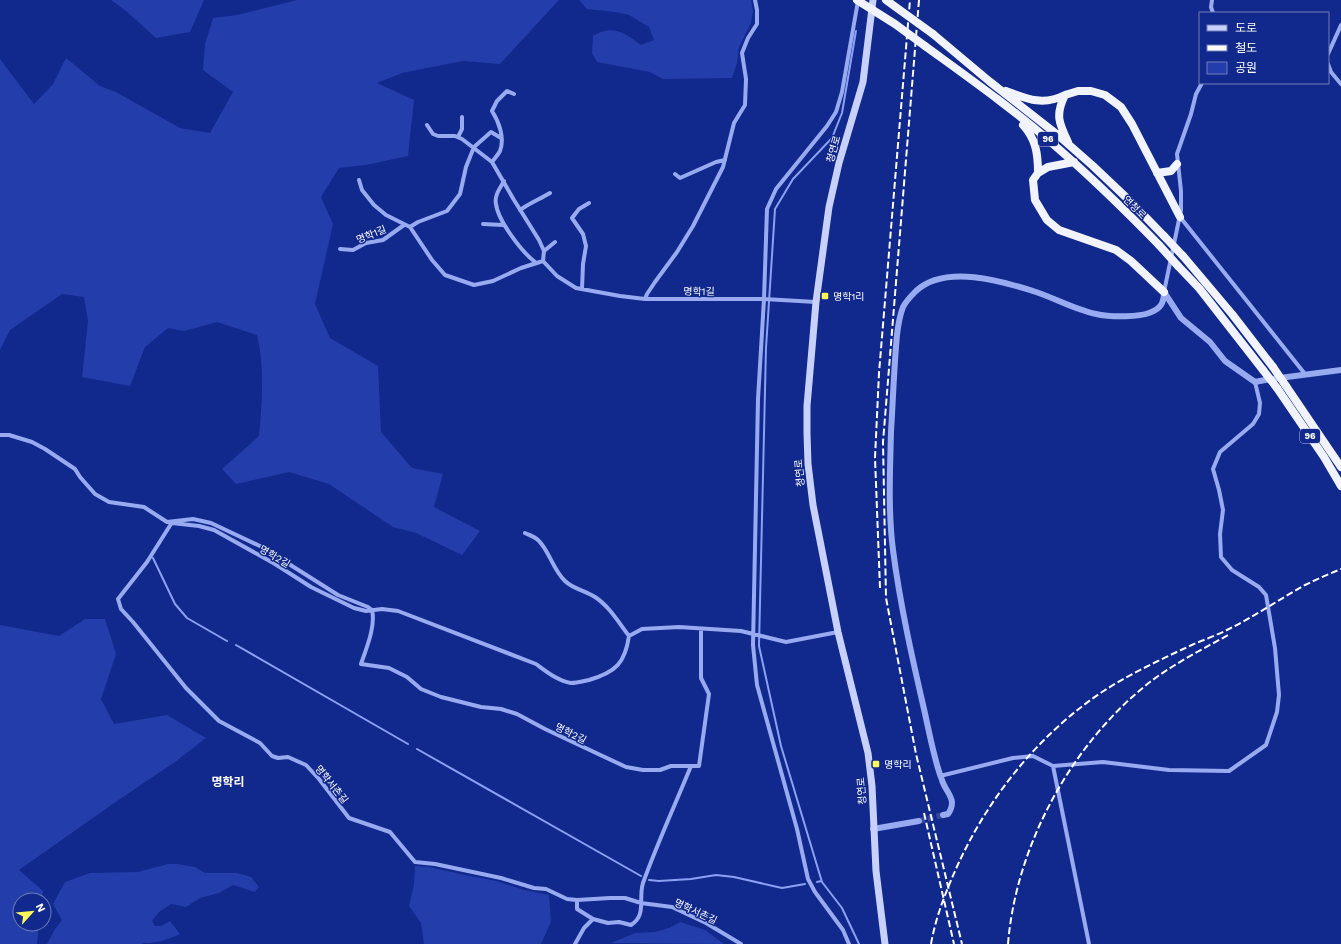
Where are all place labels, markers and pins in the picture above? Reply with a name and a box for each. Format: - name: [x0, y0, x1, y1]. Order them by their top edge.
- marker: 명학1리: [820, 291, 830, 301]
- place label: 명학1리: [833, 291, 865, 302]
- marker: 명학리: [871, 759, 881, 769]
- place label: 명학리: [884, 759, 912, 770]

